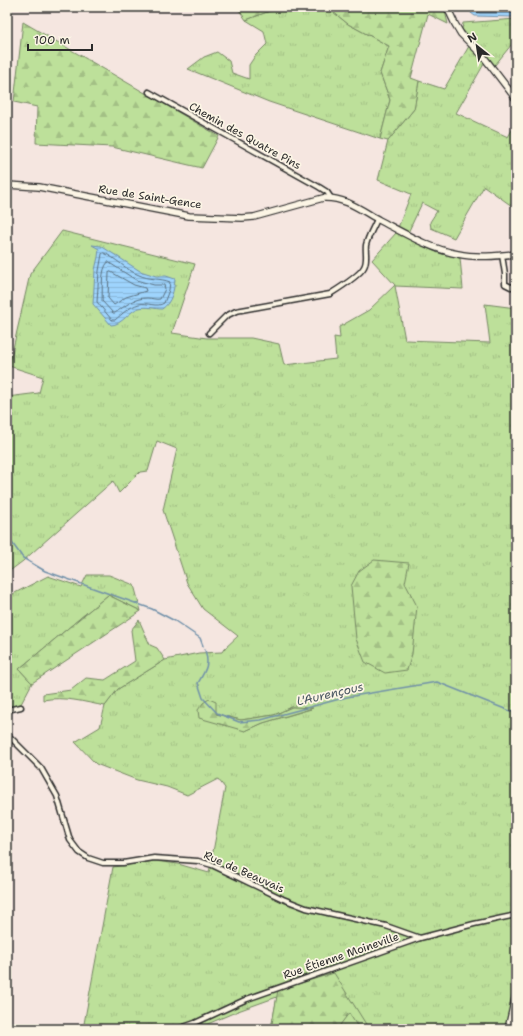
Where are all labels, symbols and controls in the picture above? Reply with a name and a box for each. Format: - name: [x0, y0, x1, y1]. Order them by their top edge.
- scale bar: [28, 26, 92, 52]
- north arrow: [457, 26, 497, 66]
- text: N: [465, 29, 480, 46]
- text: 100 m: [34, 32, 70, 48]
- street label: Chemin des Quatre Pins: [186, 99, 304, 173]
- street label: Rue de Saint-Gence: [97, 181, 203, 213]
- water label: L'Aurençous: [295, 679, 365, 709]
- street label: Rue de Beauvais: [201, 847, 287, 897]
- street label: Rue Étienne Moineville: [281, 928, 401, 983]

